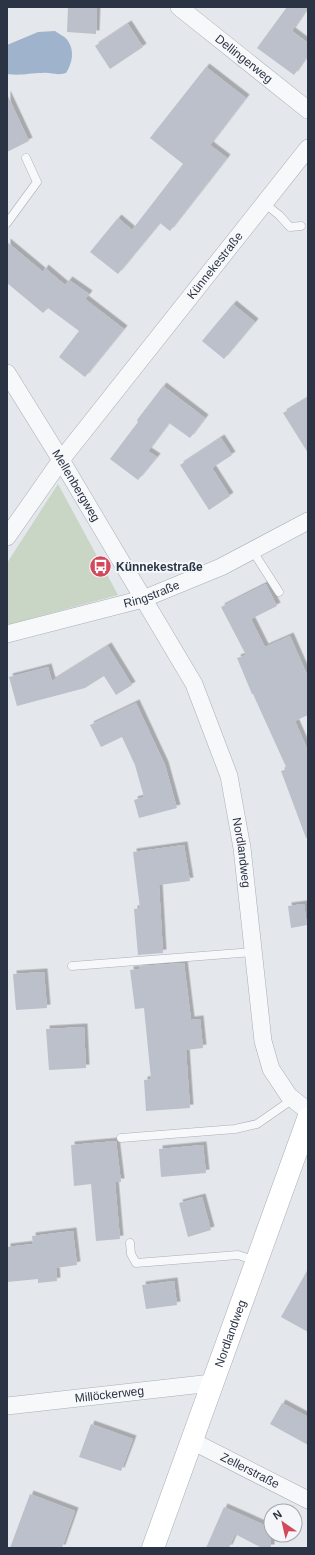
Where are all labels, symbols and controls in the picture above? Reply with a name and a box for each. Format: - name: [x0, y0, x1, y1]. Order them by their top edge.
- street label: Dellingerweg: [212, 32, 275, 86]
- street label: Künnekestraße: [184, 229, 246, 302]
- street label: Mellenbergweg: [49, 447, 103, 524]
- bus stop icon: Künnekestraße: [88, 554, 114, 580]
- place label: Künnekestraße: [116, 560, 203, 574]
- street label: Ringstraße: [122, 578, 182, 611]
- street label: Nordlandweg: [230, 816, 253, 888]
- street label: Nordlandweg: [212, 1298, 249, 1369]
- street label: Millöckerweg: [74, 1384, 145, 1405]
- street label: Zellerstraße: [218, 1450, 282, 1491]
- north arrow: [263, 1503, 303, 1543]
- text: N: [271, 1507, 284, 1522]

